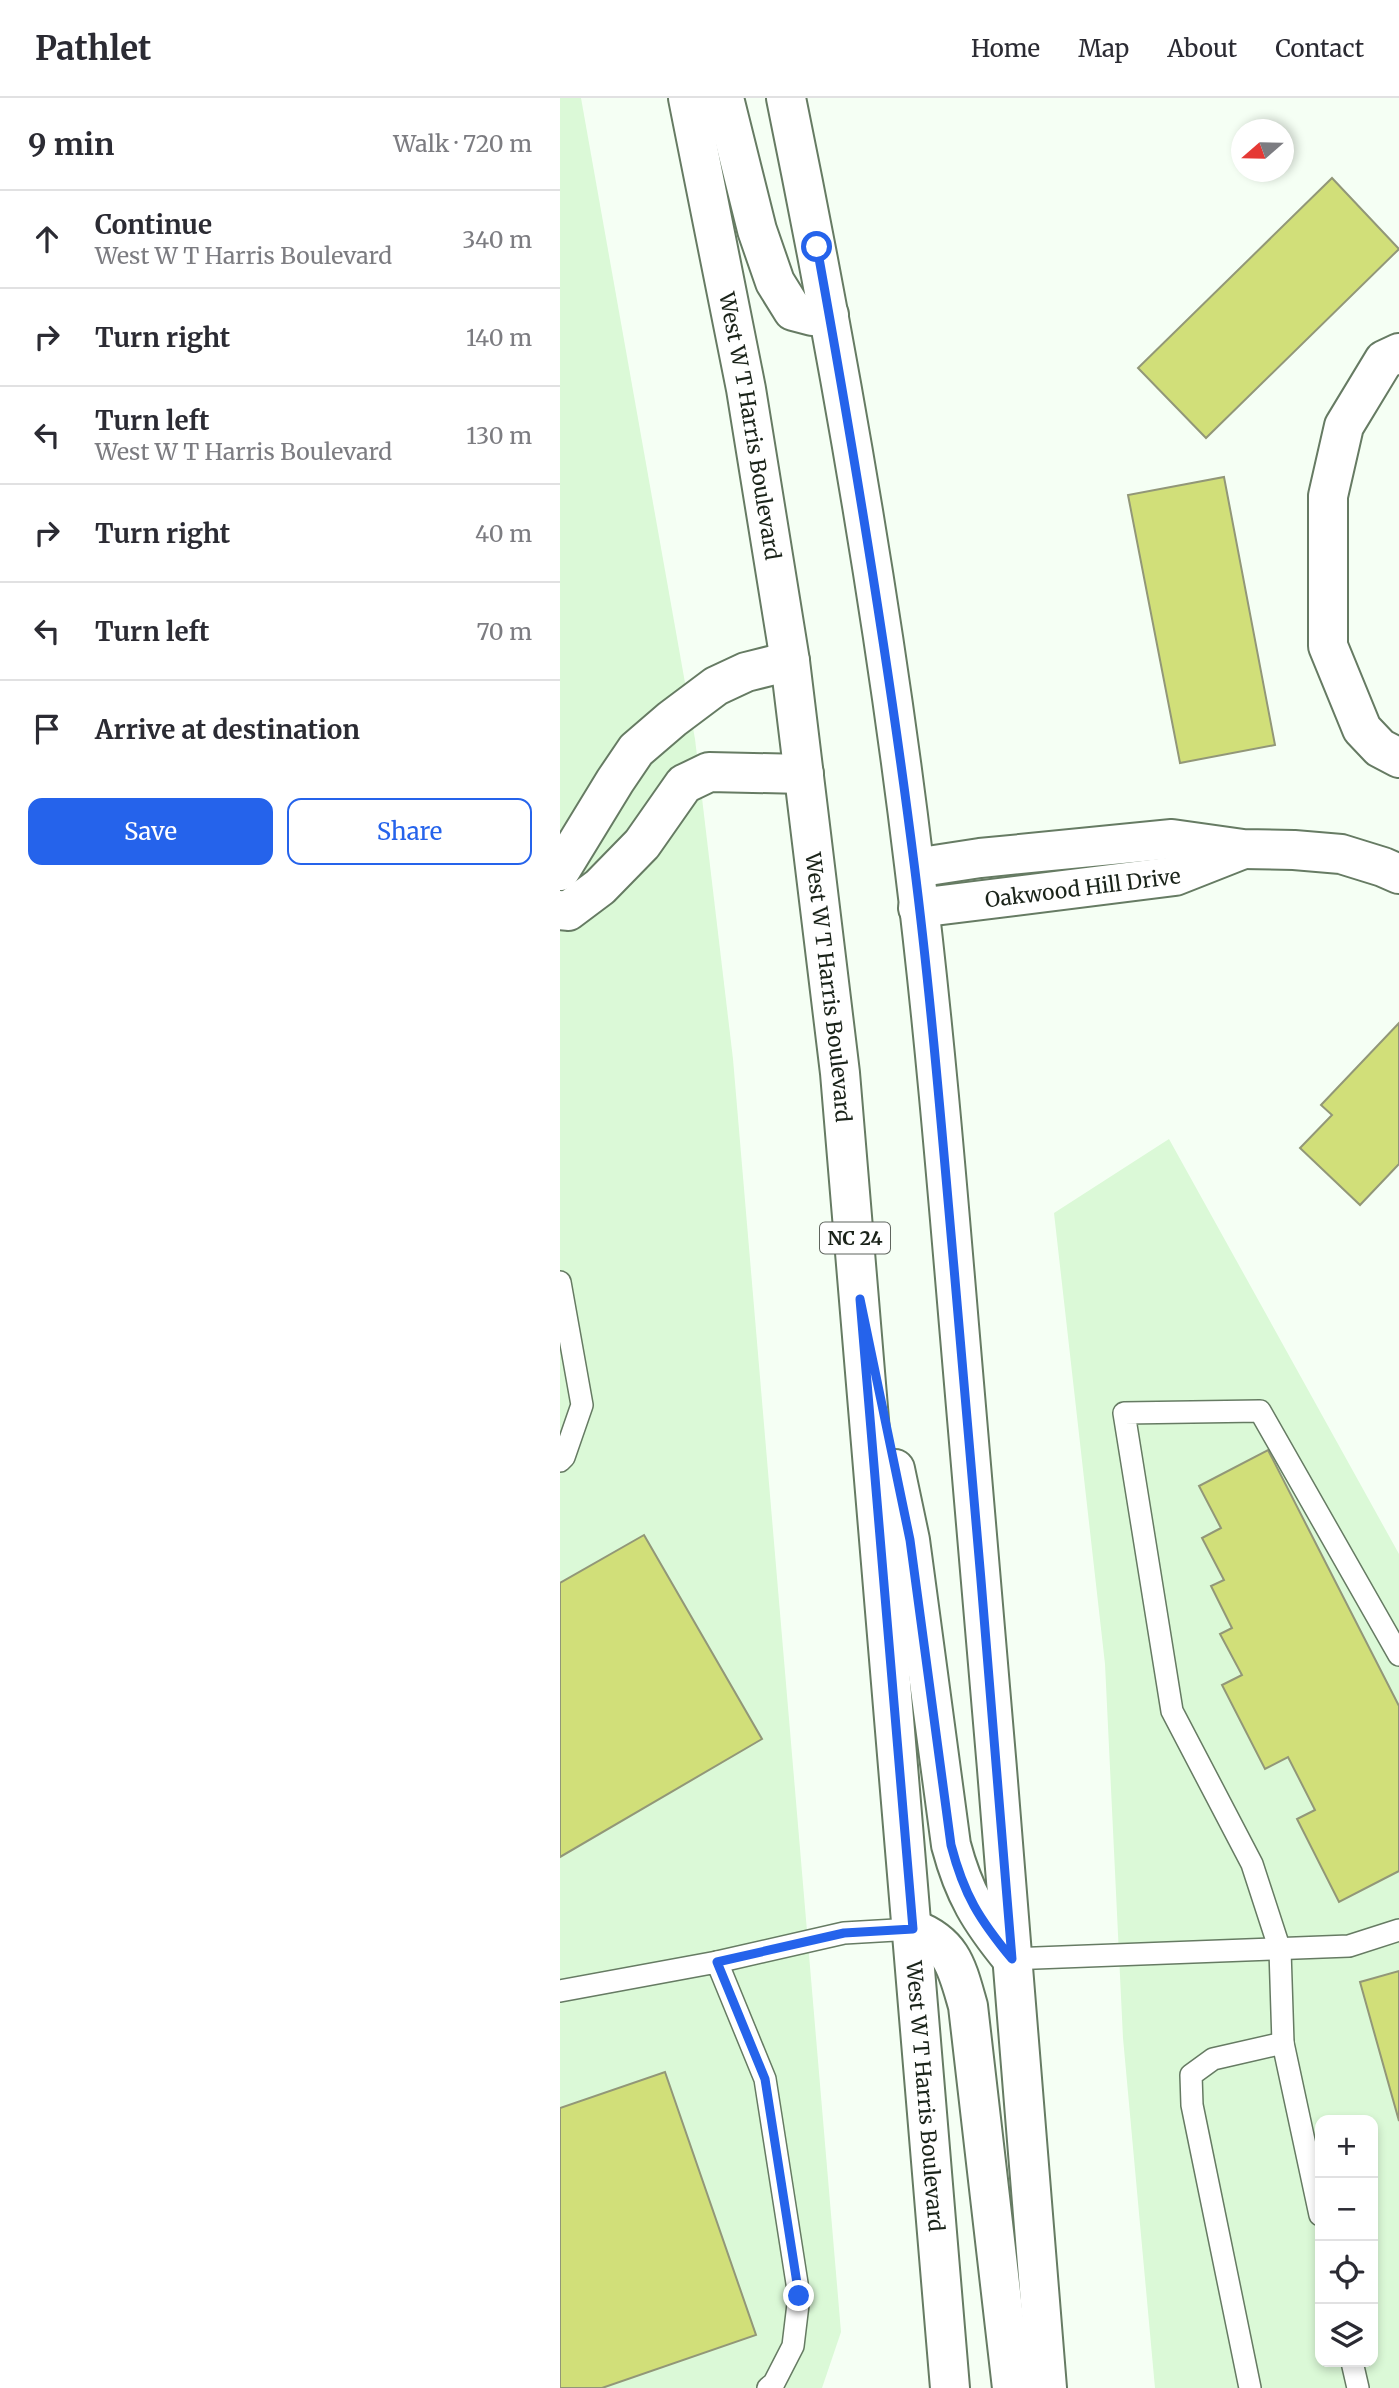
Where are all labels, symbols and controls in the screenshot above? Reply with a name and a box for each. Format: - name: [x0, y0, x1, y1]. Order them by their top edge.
- text: Pathlet: [35, 28, 151, 69]
- text: Home: [971, 33, 1040, 64]
- text: Map: [1078, 33, 1129, 64]
- text: About: [1167, 33, 1237, 64]
- text: Contact: [1275, 33, 1364, 64]
- north arrow: [1231, 119, 1294, 182]
- text: 9 min: [28, 125, 114, 163]
- text: Walk · 720 m: [393, 129, 532, 158]
- text: Continue: [95, 208, 212, 241]
- icon: ahead: [28, 220, 66, 258]
- text: 340 m: [462, 225, 532, 254]
- route start: [801, 231, 832, 262]
- text: West W T Harris Boulevard: [95, 241, 392, 270]
- street label: West W T Harris Boulevard: [713, 289, 787, 562]
- icon: right: [28, 318, 66, 356]
- text: Turn right: [95, 321, 230, 354]
- text: 140 m: [466, 323, 532, 352]
- text: Turn left: [95, 404, 209, 437]
- icon: left: [28, 416, 66, 454]
- text: 130 m: [466, 421, 532, 450]
- text: West W T Harris Boulevard: [95, 437, 392, 466]
- icon: right: [28, 514, 66, 552]
- text: Turn right: [95, 517, 230, 550]
- text: 40 m: [475, 519, 532, 548]
- icon: left: [28, 612, 66, 650]
- text: Turn left: [95, 615, 209, 648]
- text: 70 m: [476, 617, 532, 646]
- icon: arrive: [28, 710, 66, 748]
- text: Arrive at destination: [95, 713, 360, 746]
- button: Save: [28, 798, 273, 865]
- button: Share: [287, 798, 532, 865]
- street label: West W T Harris Boulevard: [800, 850, 858, 1124]
- street label: Oakwood Hill Drive: [983, 862, 1182, 913]
- road number: NC 24: [820, 1222, 890, 1254]
- street label: West W T Harris Boulevard: [901, 1959, 950, 2233]
- map controls: [1315, 2115, 1378, 2367]
- button: +: [1315, 2115, 1378, 2178]
- button: −: [1315, 2178, 1378, 2241]
- button: locate: [1315, 2241, 1378, 2304]
- route end: [783, 2280, 814, 2311]
- button: layers: [1315, 2304, 1378, 2367]

